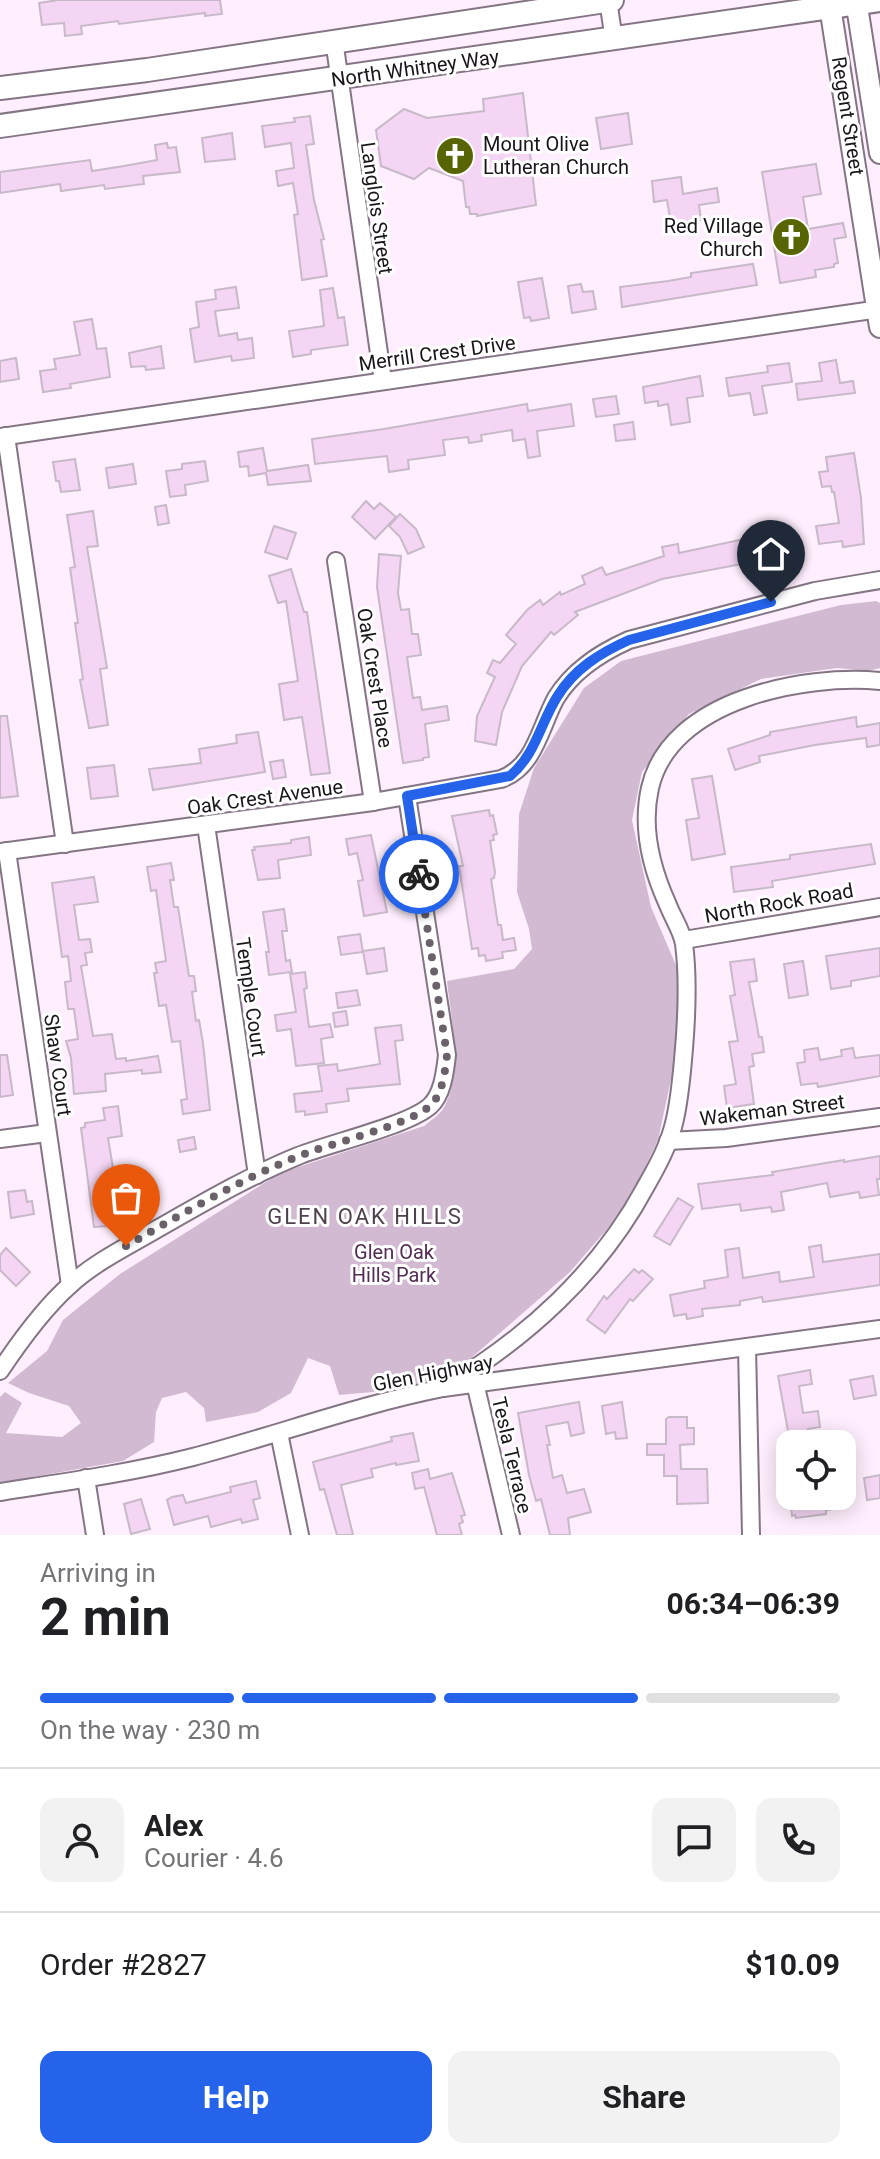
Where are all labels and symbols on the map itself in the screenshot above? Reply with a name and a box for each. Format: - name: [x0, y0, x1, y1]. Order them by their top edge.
- street label: North Whitney Way: [330, 44, 501, 92]
- street label: Regent Street: [827, 55, 869, 177]
- place label: Mount Olive Lutheran Church: [483, 132, 629, 179]
- church icon: Mount Olive Lutheran Church: [434, 135, 476, 177]
- street label: Langlois Street: [356, 140, 398, 276]
- place label: Red Village Church: [664, 214, 763, 261]
- church icon: Red Village Church: [770, 216, 812, 258]
- street label: Merrill Crest Drive: [357, 330, 517, 376]
- pin: [737, 520, 805, 602]
- street label: Oak Crest Place: [352, 606, 398, 750]
- street label: Oak Crest Avenue: [186, 774, 344, 820]
- courier: [379, 834, 459, 914]
- street label: North Rock Road: [703, 878, 855, 928]
- street label: Temple Court: [231, 936, 271, 1058]
- street label: Shaw Court: [39, 1012, 77, 1118]
- street label: Wakeman Street: [698, 1089, 846, 1131]
- pin: [92, 1164, 160, 1246]
- district label: GLEN OAK HILLS: [267, 1204, 463, 1229]
- park label: Glen Oak Hills Park: [352, 1240, 437, 1287]
- street label: Glen Highway: [371, 1350, 496, 1396]
- street label: Tesla Terrace: [487, 1394, 537, 1516]

